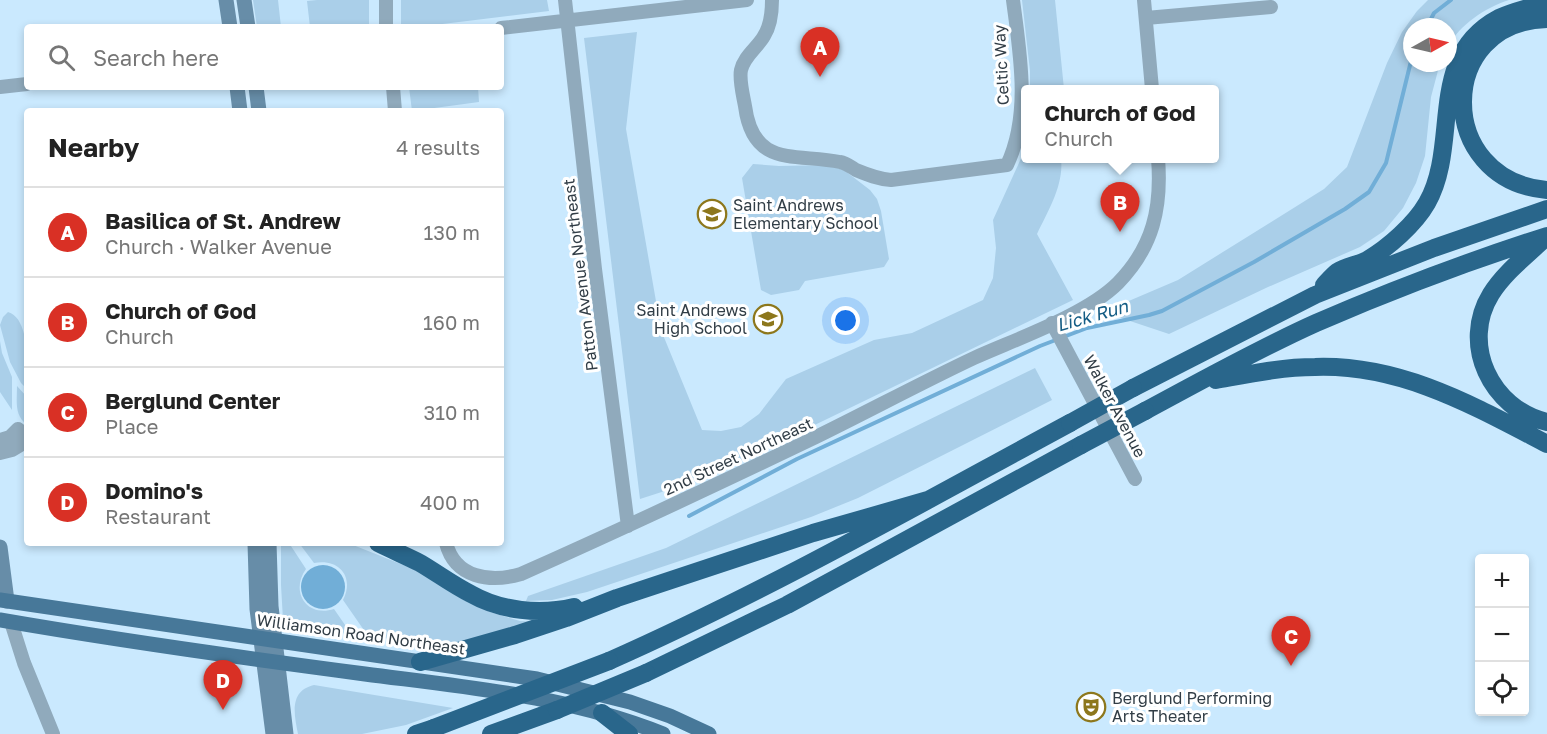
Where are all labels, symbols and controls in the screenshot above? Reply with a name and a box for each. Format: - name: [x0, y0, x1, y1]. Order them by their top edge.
- north arrow: [1403, 18, 1457, 72]
- search box: [24, 24, 504, 90]
- street label: Celtic Way: [989, 24, 1013, 106]
- pin: A: [800, 28, 840, 77]
- icon: search: [45, 41, 78, 74]
- text: Search here: [93, 44, 219, 71]
- popup: [1021, 85, 1219, 163]
- text: Church of God: [1044, 99, 1196, 126]
- text: Church: [1044, 126, 1113, 150]
- text: Nearby: [48, 132, 139, 163]
- text: 4 results: [396, 135, 480, 159]
- street label: Patton Avenue Northeast: [558, 178, 602, 372]
- pin: B: [1100, 182, 1140, 232]
- place label: Saint Andrews Elementary School: [733, 195, 878, 233]
- school or university icon: Saint Andrews Elementary School: [696, 198, 728, 230]
- text: Basilica of St. Andrew: [105, 207, 341, 234]
- text: A: [60, 220, 75, 244]
- text: 130 m: [424, 220, 480, 244]
- text: Church · Walker Avenue: [105, 234, 332, 258]
- water label: Lick Run: [1054, 294, 1131, 336]
- text: Church of God: [105, 297, 256, 324]
- place label: Saint Andrews High School: [636, 300, 747, 338]
- school or university icon: Saint Andrews High School: [752, 303, 784, 335]
- your location: [831, 306, 860, 335]
- text: B: [60, 310, 75, 334]
- text: 160 m: [423, 310, 480, 334]
- text: Church: [105, 324, 174, 348]
- street label: Walker Avenue: [1080, 351, 1150, 461]
- text: Berglund Center: [105, 387, 280, 414]
- text: C: [60, 400, 75, 424]
- text: 310 m: [424, 400, 480, 424]
- street label: 2nd Street Northeast: [660, 413, 816, 499]
- text: Place: [105, 414, 158, 438]
- text: Domino's: [105, 477, 203, 504]
- text: D: [60, 490, 75, 514]
- text: 400 m: [420, 490, 480, 514]
- text: Restaurant: [105, 504, 211, 528]
- map controls: [1475, 554, 1529, 716]
- button: +: [1475, 554, 1529, 608]
- button: −: [1475, 608, 1529, 662]
- street label: Williamson Road Northeast: [255, 609, 467, 659]
- pin: C: [1272, 616, 1310, 666]
- pin: D: [204, 660, 242, 710]
- button: locate: [1475, 662, 1529, 716]
- place label: Berglund Performing Arts Theater: [1112, 688, 1272, 726]
- theatre icon: Berglund Performing Arts Theater: [1075, 691, 1107, 723]

